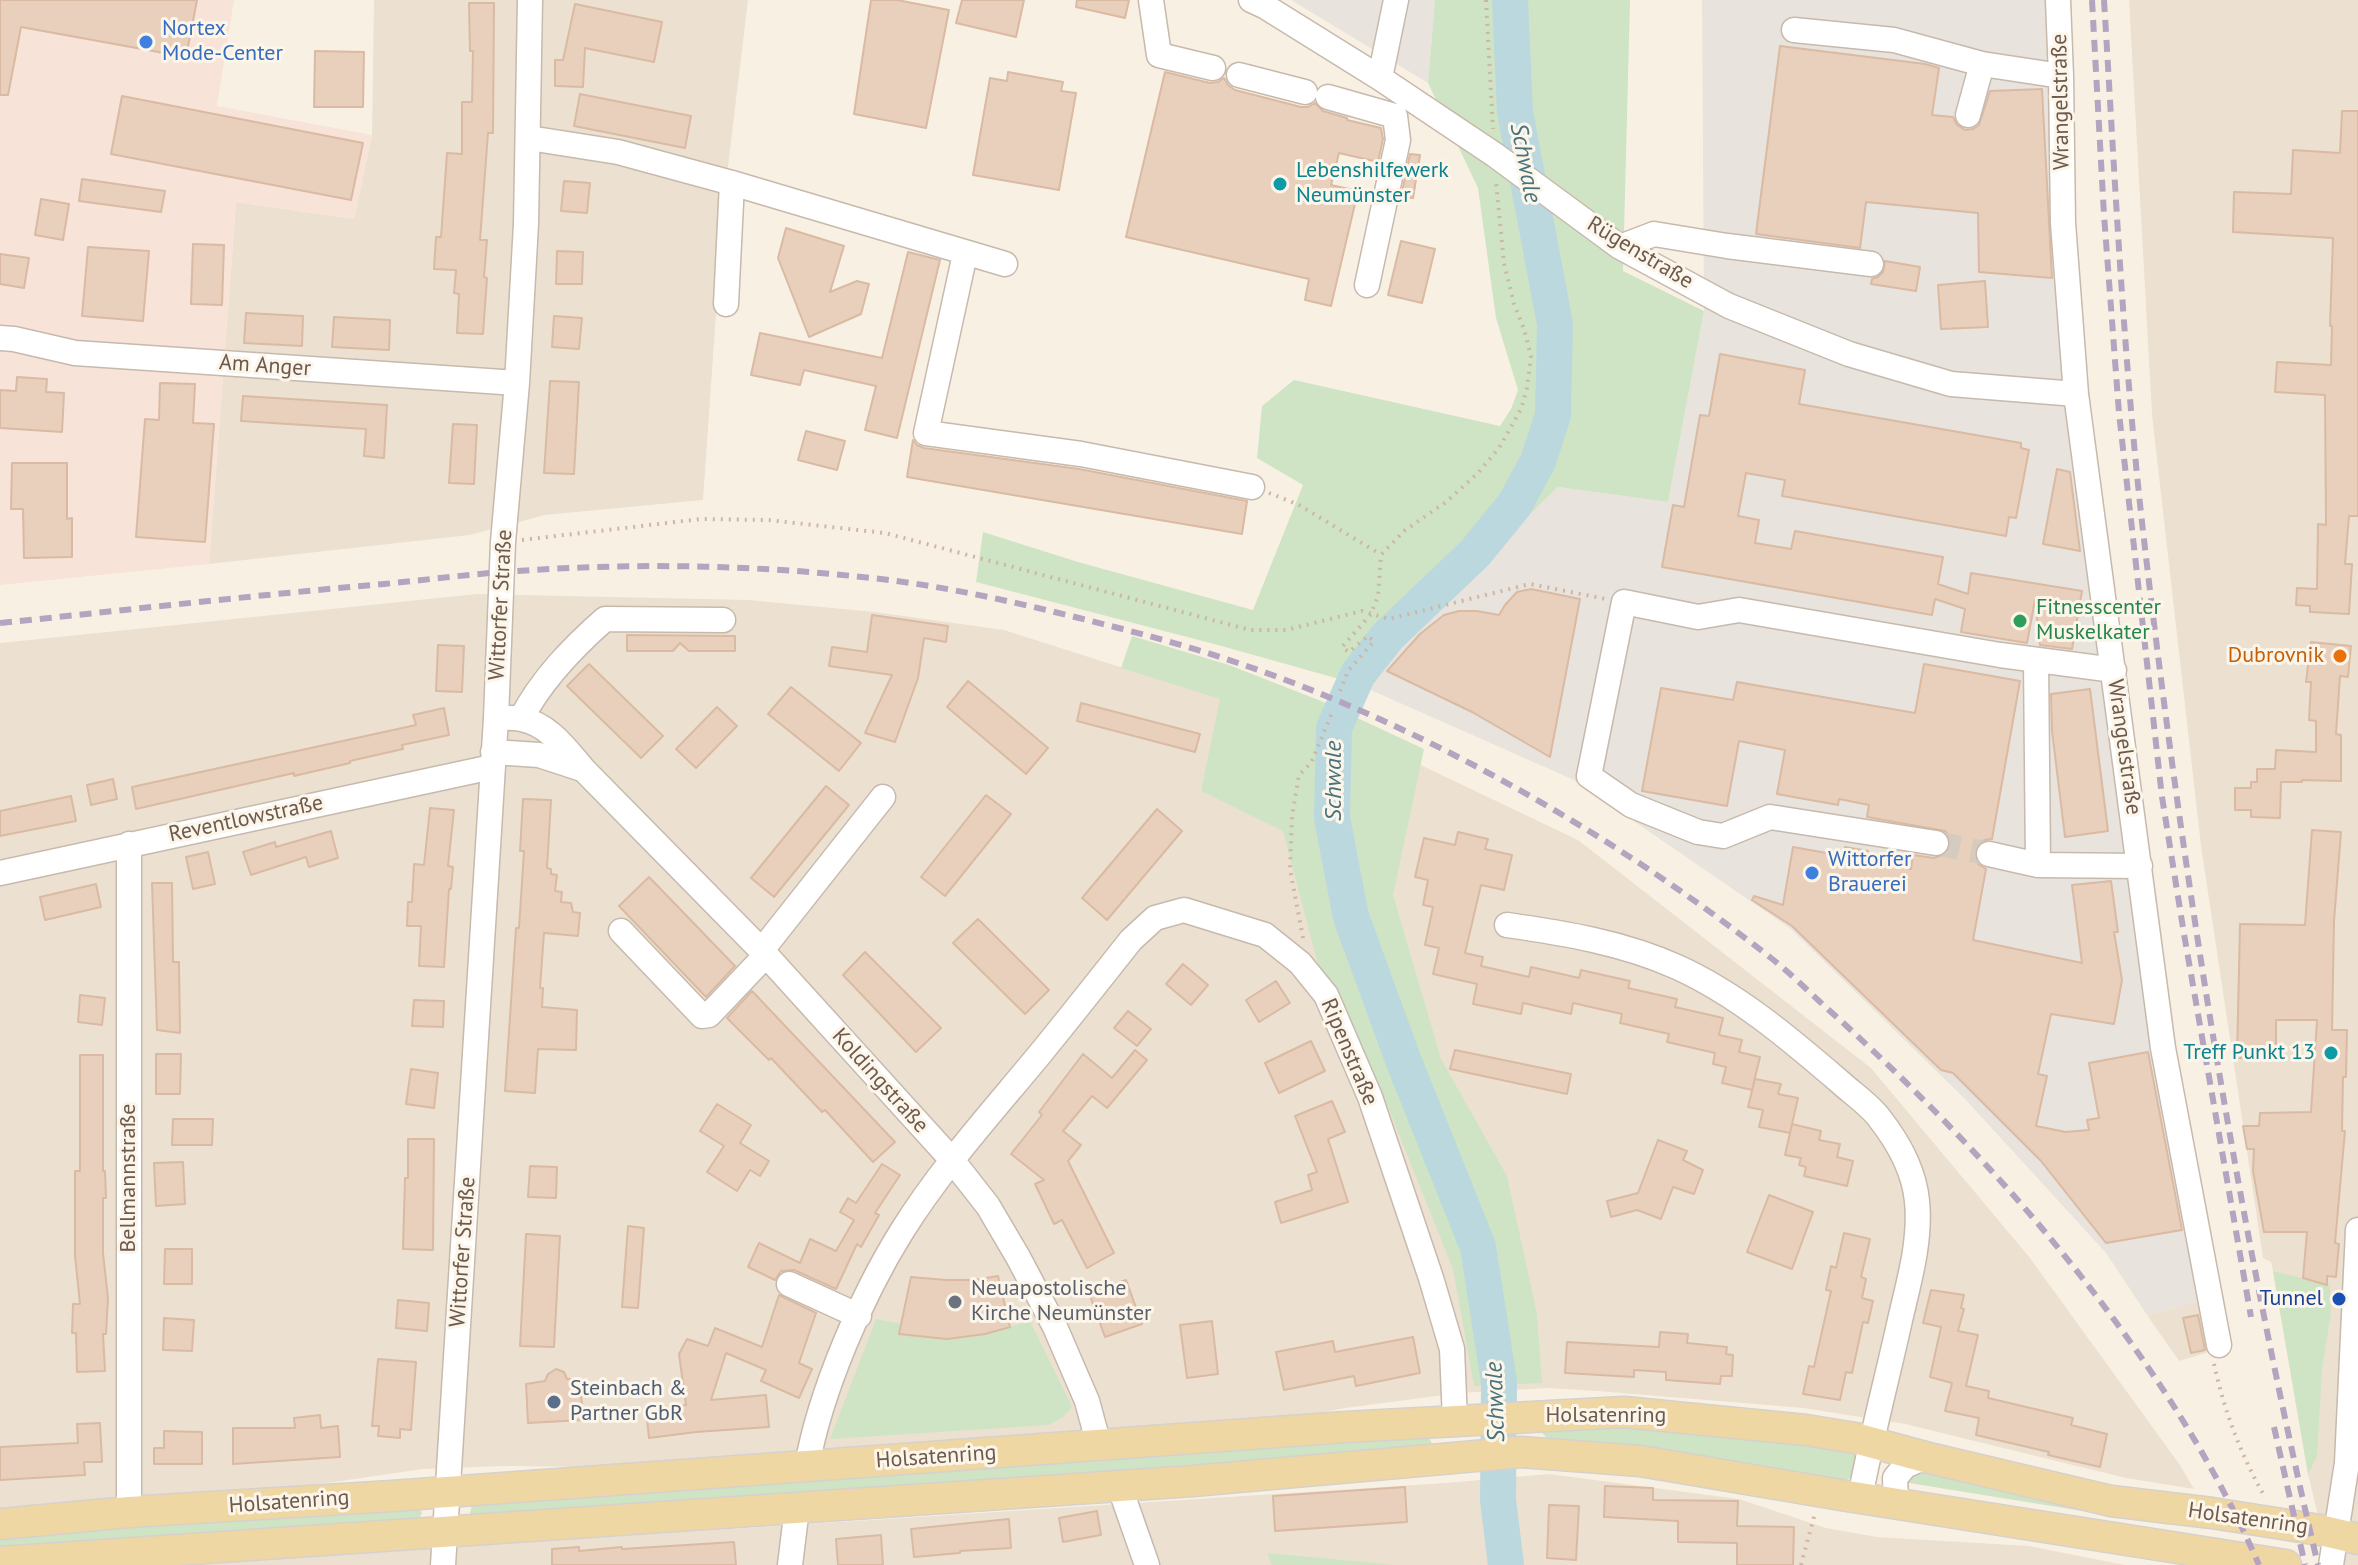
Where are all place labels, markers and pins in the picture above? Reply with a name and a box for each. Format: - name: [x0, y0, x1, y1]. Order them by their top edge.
- place label: Nortex Mode-Center: [162, 16, 283, 68]
- marker: Nortex Mode-Center: [137, 33, 155, 51]
- place label: Lebenshilfewerk Neumünster: [1296, 158, 1449, 210]
- marker: Lebenshilfewerk Neumünster: [1271, 175, 1289, 193]
- place label: Fitnesscenter Muskelkater: [2036, 595, 2161, 646]
- marker: Fitnesscenter Muskelkater: [2011, 612, 2029, 630]
- place label: Dubrovnik: [2228, 643, 2324, 669]
- marker: Dubrovnik: [2331, 647, 2349, 665]
- place label: Wittorfer Brauerei: [1828, 847, 1911, 898]
- marker: Wittorfer Brauerei: [1803, 864, 1821, 882]
- place label: Treff Punkt 13: [2183, 1040, 2315, 1066]
- marker: Treff Punkt 13: [2322, 1044, 2340, 1062]
- place label: Neuapostolische Kirche Neumünster: [971, 1276, 1152, 1328]
- place label: Tunnel: [2260, 1286, 2323, 1312]
- marker: Tunnel: [2330, 1290, 2348, 1308]
- marker: Neuapostolische Kirche Neumünster: [946, 1293, 964, 1311]
- place label: Steinbach & Partner GbR: [570, 1376, 687, 1428]
- marker: Steinbach & Partner GbR: [545, 1393, 563, 1411]

